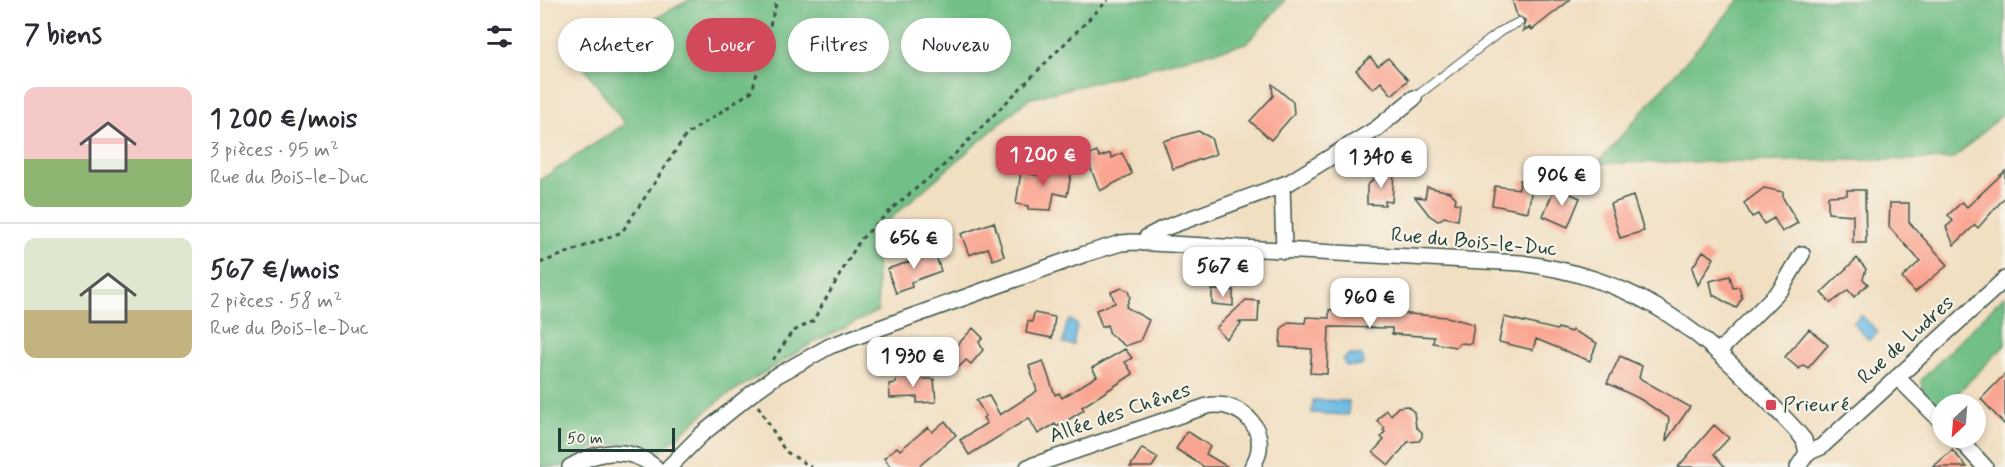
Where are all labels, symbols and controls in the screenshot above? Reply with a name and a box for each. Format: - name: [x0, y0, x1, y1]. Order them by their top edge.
- chip: Acheter: [558, 18, 674, 72]
- chip: Louer: [686, 18, 776, 72]
- chip: Filtres: [788, 18, 889, 72]
- chip: Nouveau: [901, 18, 1011, 72]
- text: 7 biens: [24, 19, 102, 53]
- icon: filters: [483, 20, 516, 53]
- text: 1 200 €/mois: [210, 103, 357, 137]
- icon: home: [72, 111, 144, 183]
- pin: 1 200 €: [988, 136, 1098, 187]
- text: 3 pièces · 95 m²: [210, 137, 339, 164]
- pin: 1 340 €: [1326, 138, 1436, 189]
- text: 1 200 €: [1010, 142, 1076, 169]
- text: 1 340 €: [1349, 144, 1413, 171]
- pin: 906 €: [1520, 156, 1604, 207]
- text: 906 €: [1537, 162, 1587, 189]
- text: Rue du Bois-le-Duc: [210, 164, 369, 191]
- pin: 656 €: [872, 219, 956, 270]
- street label: Rue du Bois-le-Duc: [1390, 221, 1559, 263]
- text: 656 €: [890, 225, 938, 252]
- pin: 567 €: [1181, 247, 1265, 298]
- text: 567 €: [1197, 253, 1249, 280]
- text: 567 €/mois: [210, 254, 339, 288]
- icon: home: [72, 262, 144, 334]
- pin: 960 €: [1328, 278, 1412, 329]
- text: 960 €: [1344, 284, 1396, 311]
- text: 2 pièces · 58 m²: [210, 288, 342, 315]
- street label: Rue de Ludres: [1852, 289, 1960, 391]
- text: Rue du Bois-le-Duc: [210, 315, 369, 342]
- pin: 1 930 €: [858, 337, 968, 388]
- text: 1 930 €: [881, 343, 945, 370]
- street label: Allée des Chênes: [1046, 376, 1194, 450]
- place label: Prieuré: [1783, 391, 1849, 419]
- north arrow: [1932, 394, 1986, 448]
- map controls: [1932, 394, 1986, 448]
- marker: Prieuré: [1764, 398, 1778, 412]
- scale bar: [558, 425, 675, 452]
- text: 50 m: [567, 428, 603, 449]

